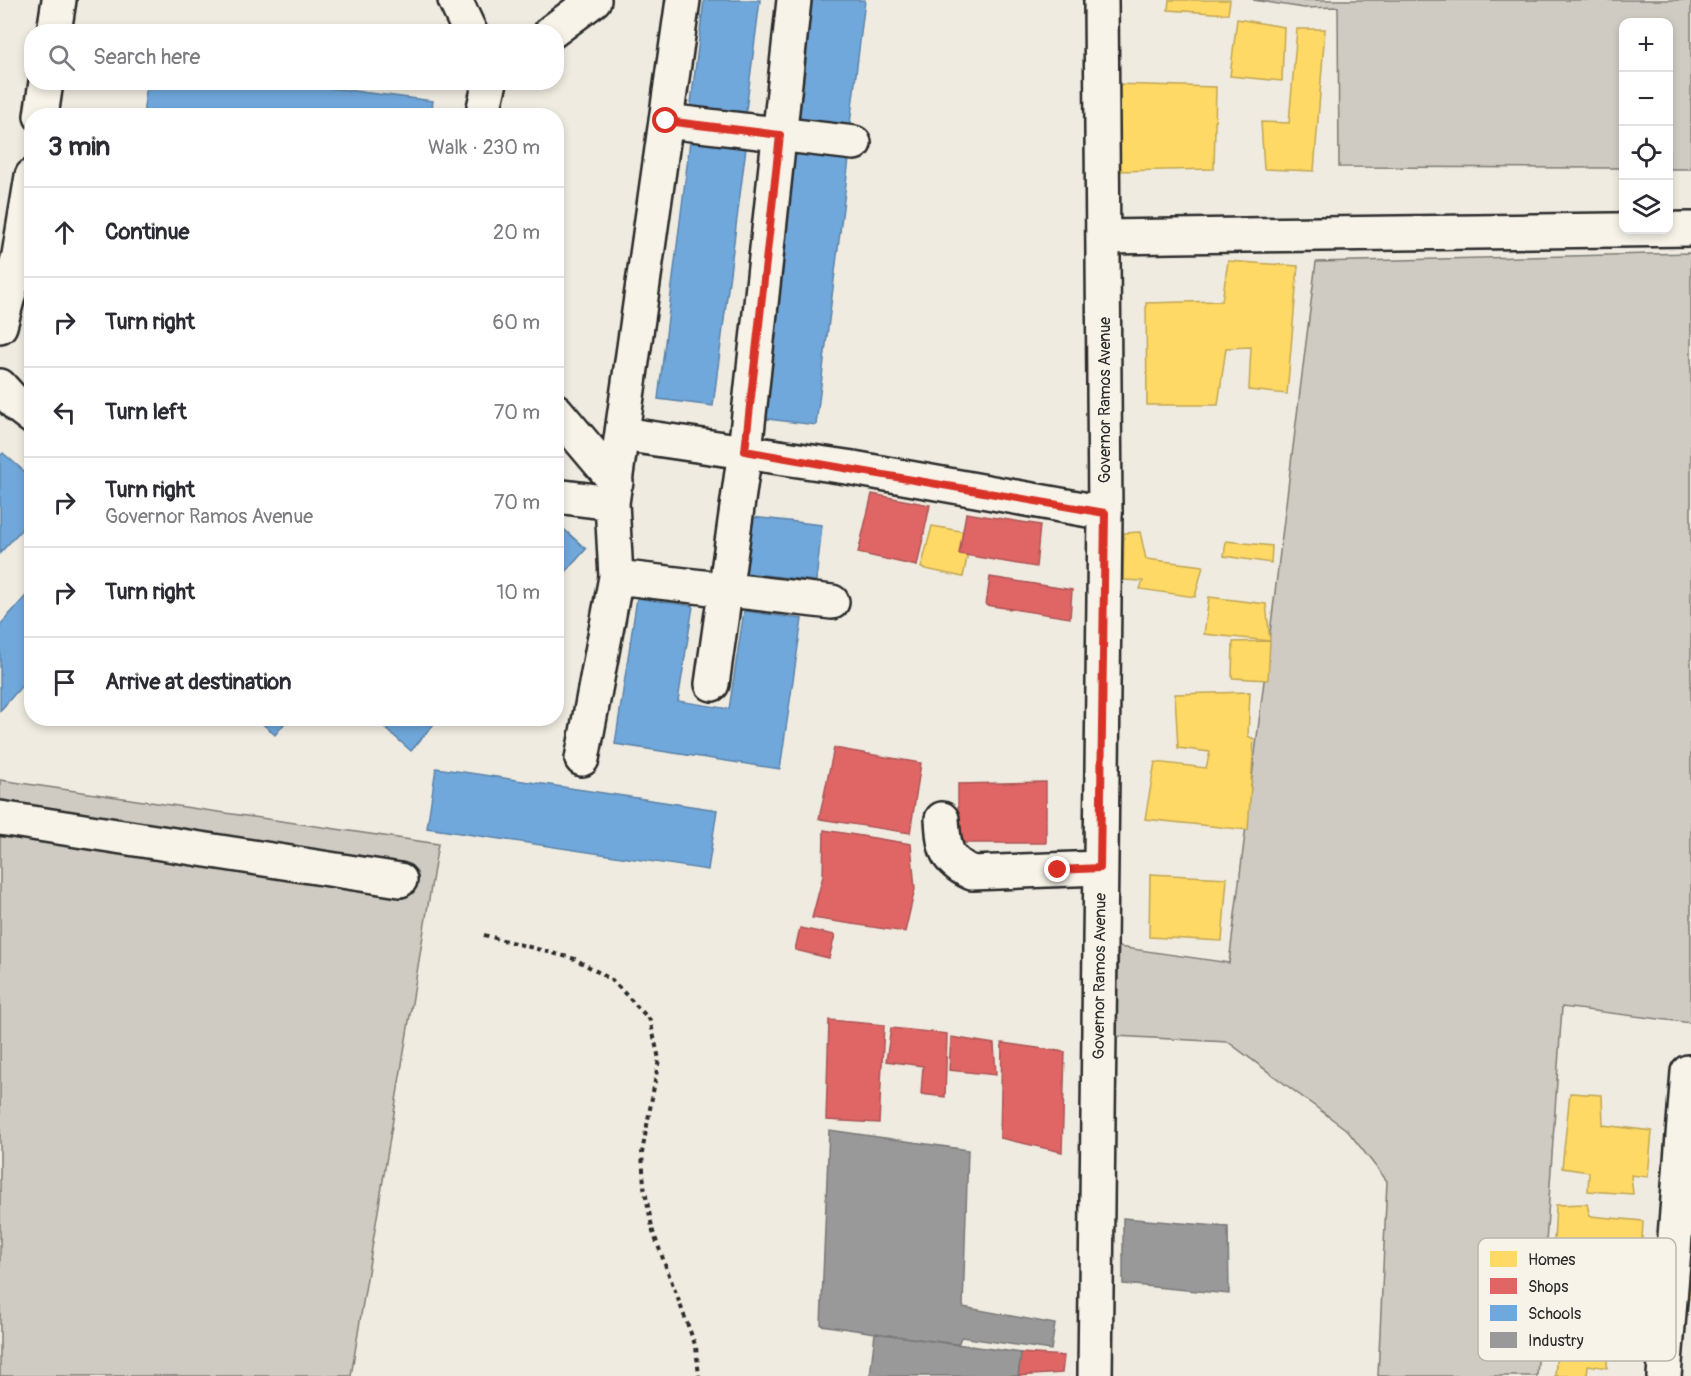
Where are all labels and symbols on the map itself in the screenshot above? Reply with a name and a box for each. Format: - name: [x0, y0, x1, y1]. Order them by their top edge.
- route start: [652, 107, 678, 133]
- street label: Governor Ramos Avenue: [1095, 317, 1115, 483]
- route end: [1044, 856, 1070, 882]
- street label: Governor Ramos Avenue: [1089, 893, 1111, 1059]
- legend: [1478, 1238, 1676, 1361]
- text: Homes: [1528, 1250, 1576, 1270]
- text: Shops: [1528, 1277, 1568, 1297]
- text: Schools: [1528, 1304, 1581, 1324]
- text: Industry: [1528, 1331, 1584, 1351]

